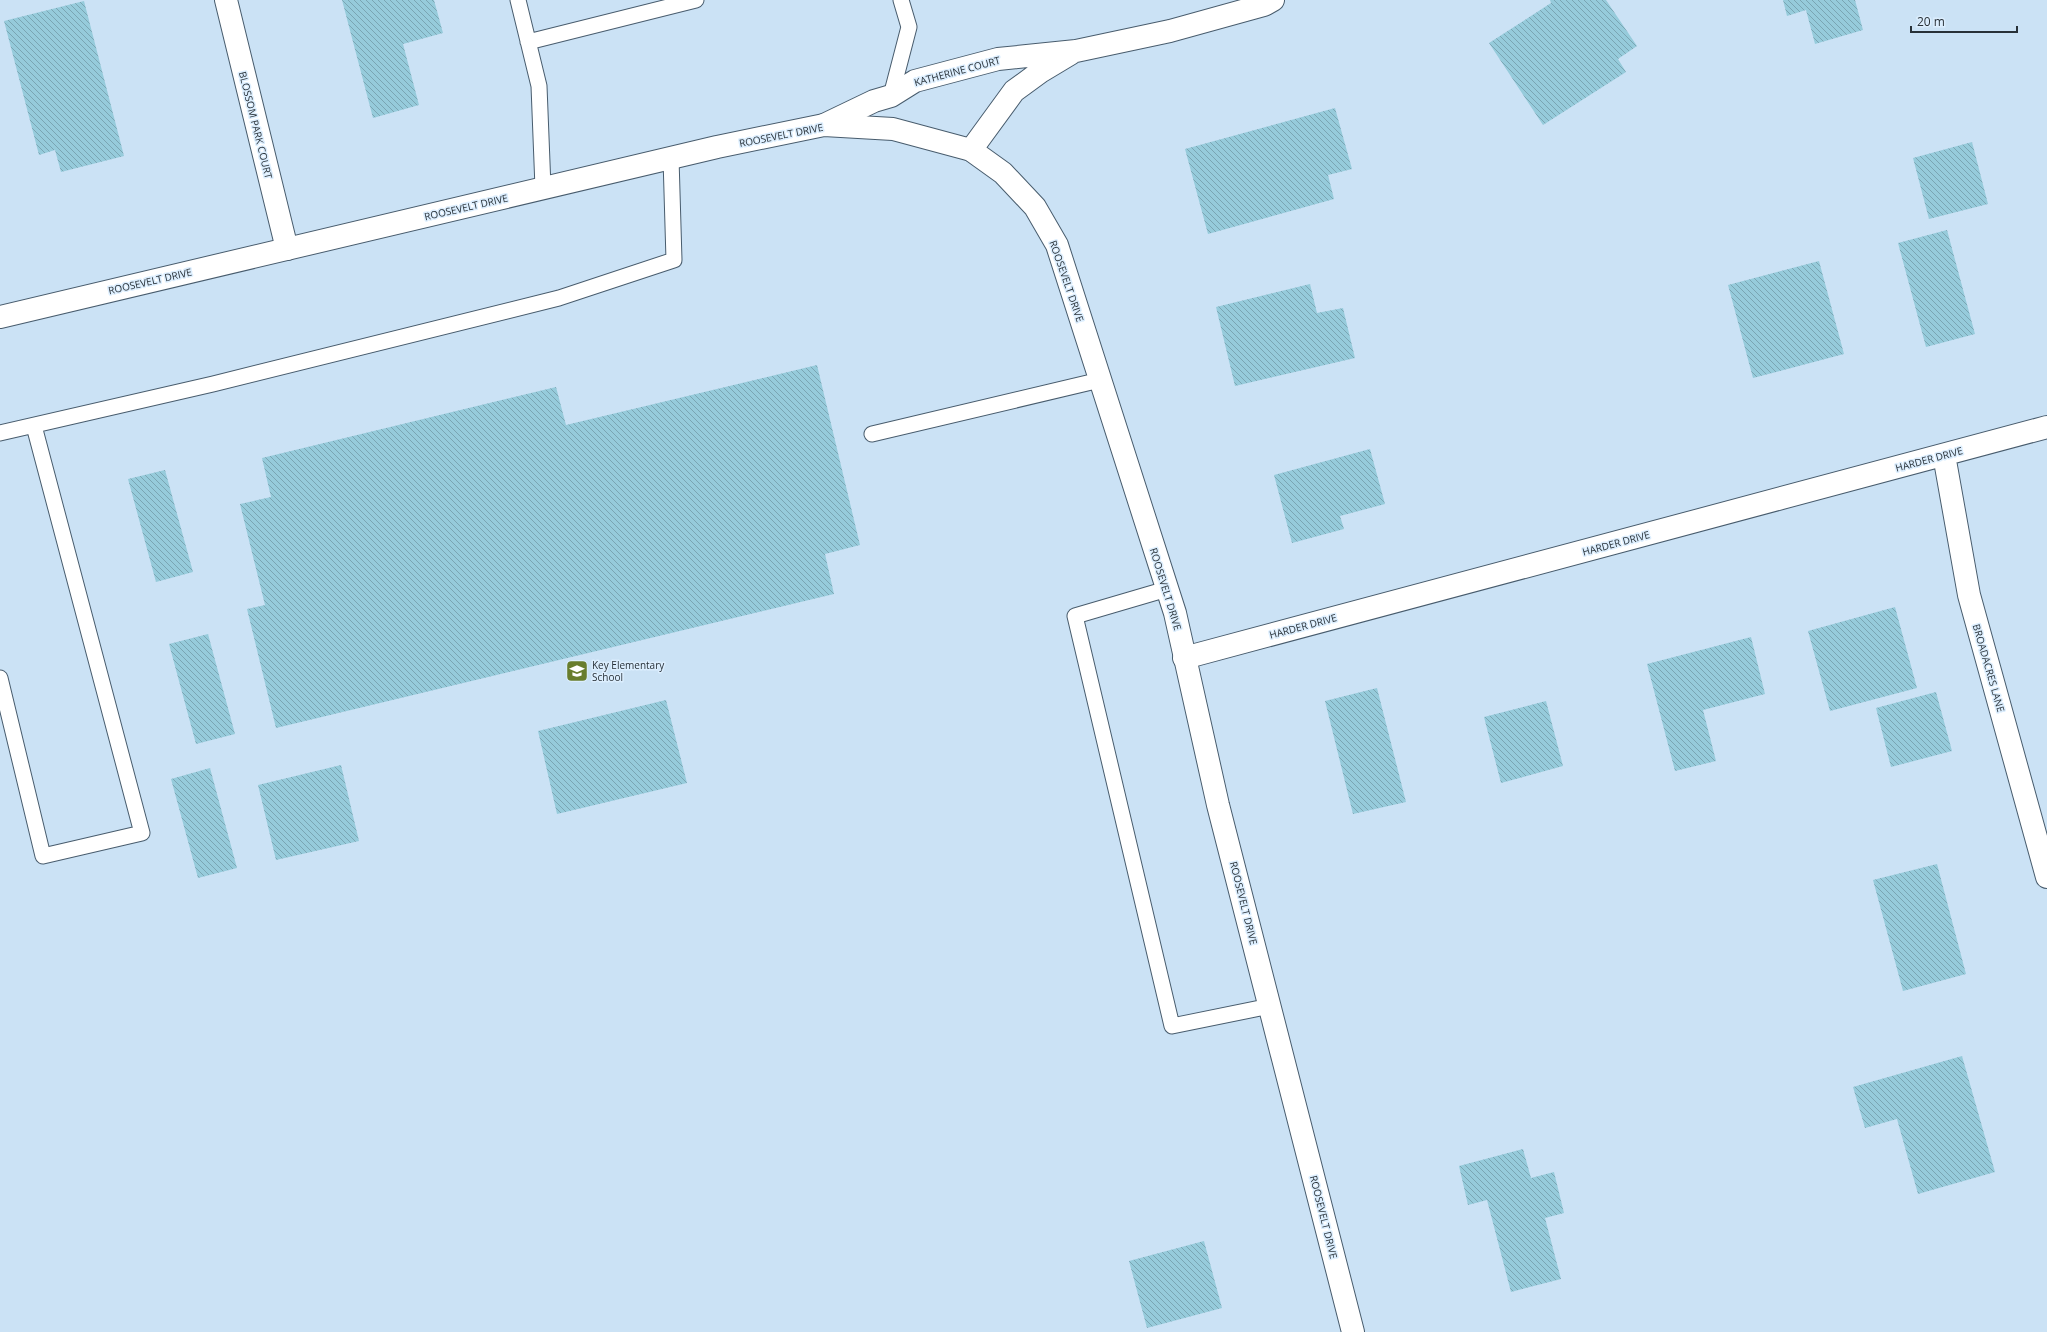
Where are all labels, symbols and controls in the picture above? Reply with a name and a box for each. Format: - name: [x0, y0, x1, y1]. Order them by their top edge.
- scale bar: [1911, 8, 2017, 34]
- text: 20 m: [1917, 13, 1945, 30]
- street label: KATHERINE COURT: [912, 53, 1002, 89]
- street label: BLOSSOM PARK COURT: [236, 70, 276, 181]
- street label: ROOSEVELT DRIVE: [738, 120, 824, 150]
- street label: ROOSEVELT DRIVE: [423, 191, 509, 223]
- street label: ROOSEVELT DRIVE: [1046, 238, 1088, 324]
- street label: ROOSEVELT DRIVE: [107, 265, 193, 297]
- street label: HARDER DRIVE: [1894, 443, 1964, 475]
- street label: HARDER DRIVE: [1581, 527, 1651, 559]
- street label: ROOSEVELT DRIVE: [1147, 546, 1185, 632]
- street label: HARDER DRIVE: [1268, 610, 1338, 642]
- street label: BROADACRES LANE: [1970, 622, 2008, 714]
- school or university icon: Key Elementary School: [564, 658, 590, 684]
- place label: Key Elementary School: [592, 658, 665, 684]
- street label: ROOSEVELT DRIVE: [1227, 860, 1261, 946]
- street label: ROOSEVELT DRIVE: [1307, 1174, 1341, 1260]

